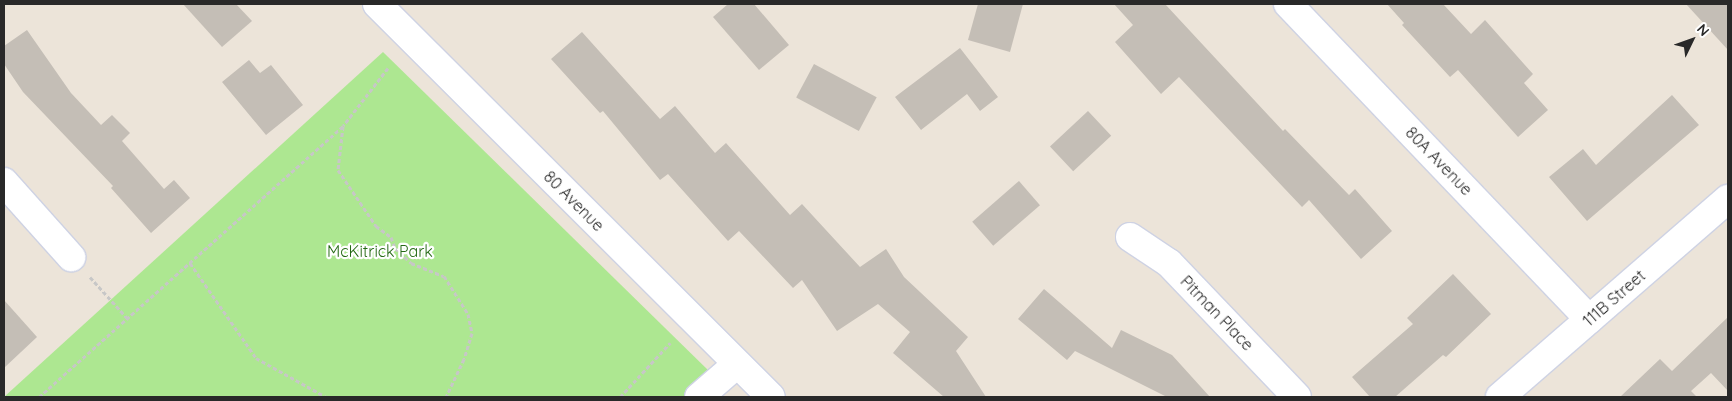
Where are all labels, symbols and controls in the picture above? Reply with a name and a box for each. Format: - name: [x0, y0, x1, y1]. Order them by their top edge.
- north arrow: [1667, 15, 1717, 65]
- text: N: [1693, 20, 1713, 40]
- street label: 80A Avenue: [1402, 123, 1476, 199]
- street label: 80 Avenue: [540, 167, 608, 235]
- park label: McKitrick Park: [327, 241, 433, 261]
- street label: 111B Street: [1579, 266, 1649, 330]
- street label: Pitman Place: [1177, 272, 1257, 354]

